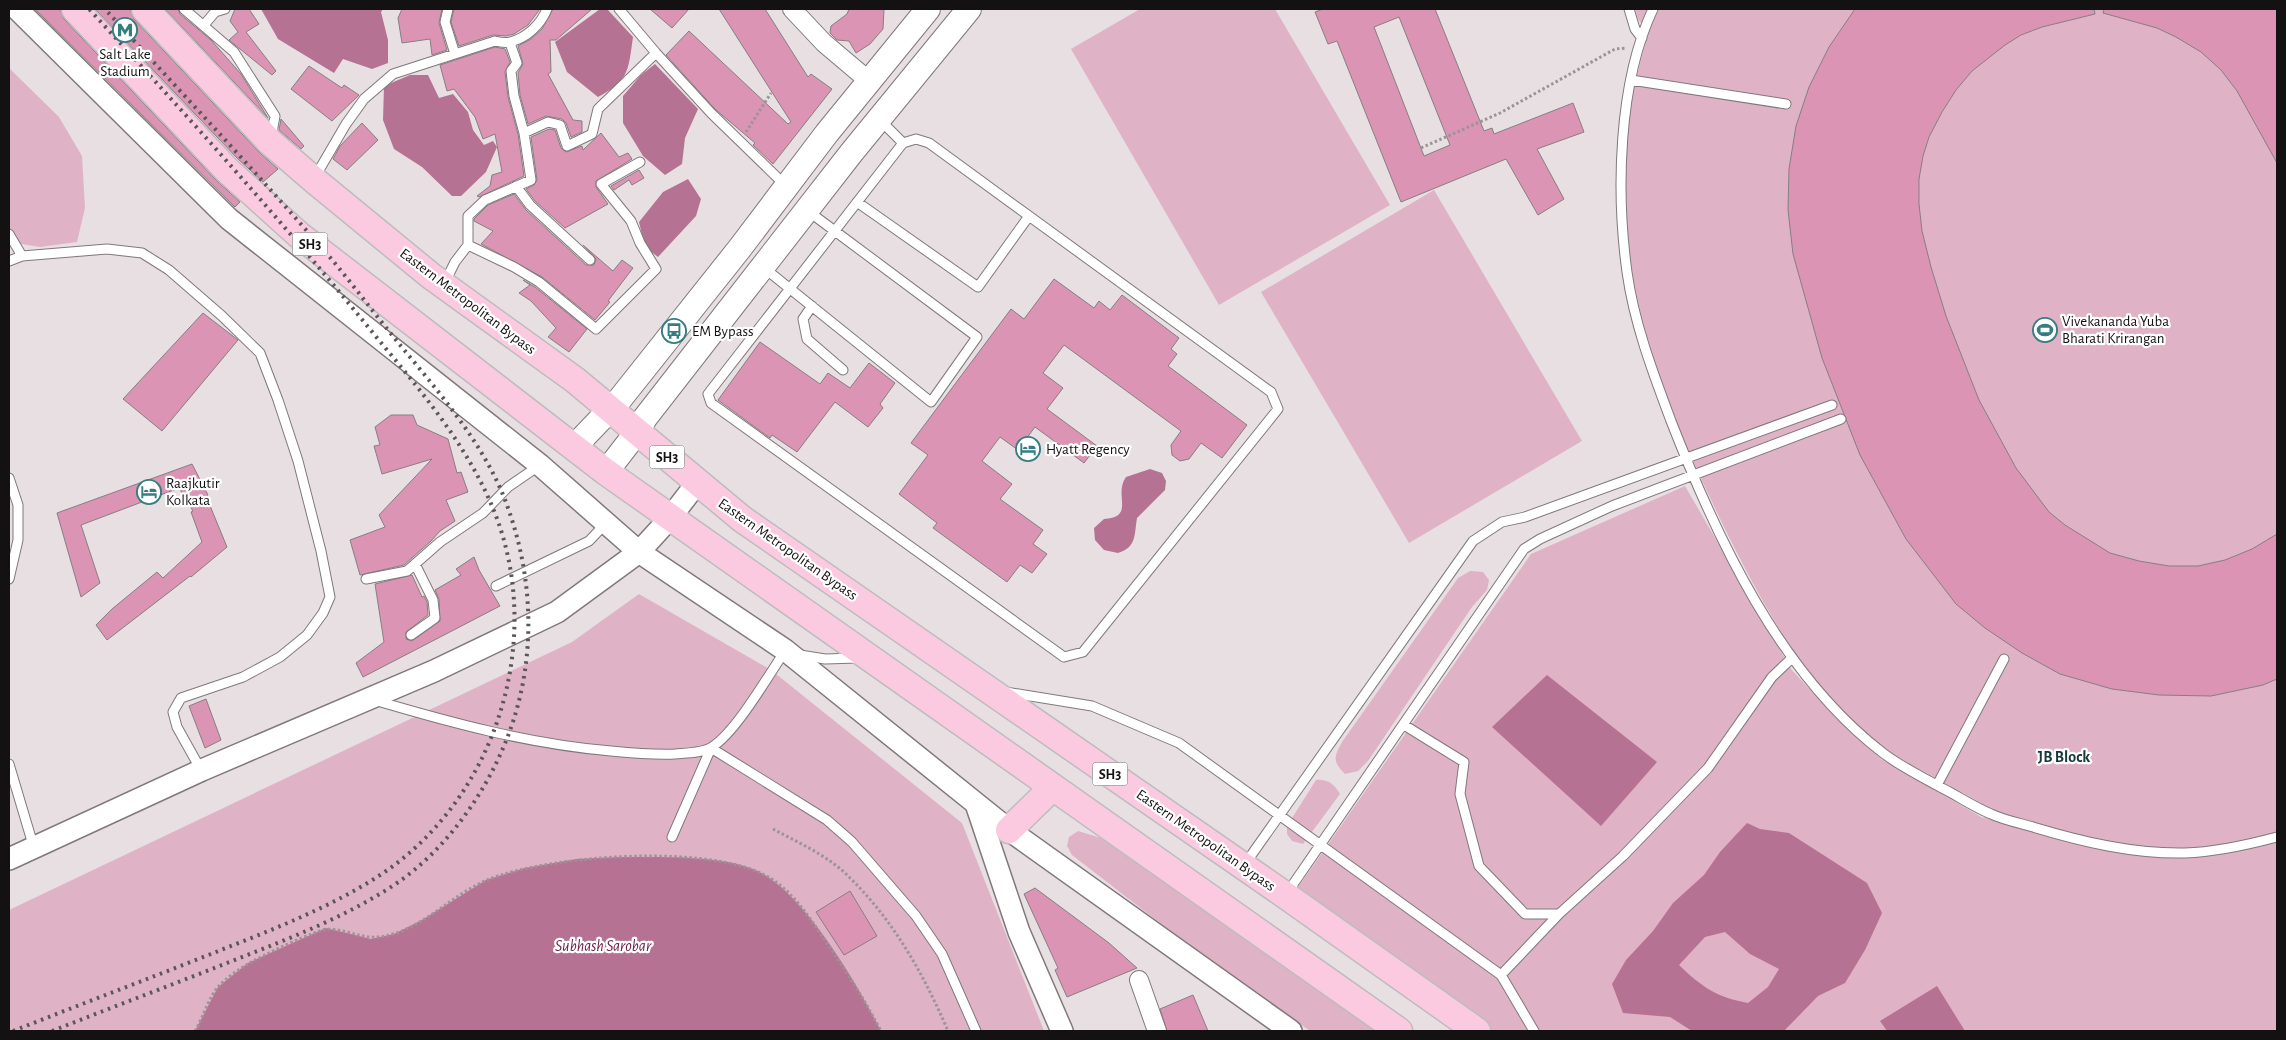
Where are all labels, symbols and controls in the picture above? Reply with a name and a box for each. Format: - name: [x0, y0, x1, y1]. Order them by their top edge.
- metro station icon: Salt Lake Stadium: [112, 17, 138, 43]
- place label: Salt Lake Stadium: [99, 47, 151, 79]
- road number: SH3: [292, 232, 328, 255]
- street label: Eastern Metropolitan Bypass: [397, 246, 538, 357]
- place label: Vivekananda Yuba Bharati Krirangan: [2062, 314, 2169, 346]
- sports icon: Vivekananda Yuba Bharati Krirangan: [2032, 317, 2058, 343]
- bus stop icon: EM Bypass: [661, 318, 687, 344]
- place label: EM Bypass: [692, 324, 754, 339]
- hotel icon: Hyatt Regency: [1015, 436, 1041, 462]
- place label: Hyatt Regency: [1046, 442, 1130, 457]
- road number: SH3: [650, 446, 684, 468]
- place label: Raajkutir Kolkata: [166, 476, 220, 508]
- hotel icon: Raajkutir Kolkata: [136, 479, 162, 505]
- street label: Eastern Metropolitan Bypass: [716, 496, 860, 603]
- district label: JB Block: [2038, 749, 2090, 765]
- road number: SH3: [1092, 762, 1128, 786]
- street label: Eastern Metropolitan Bypass: [1134, 787, 1278, 894]
- water label: Subhash Sarobar: [555, 938, 652, 954]

